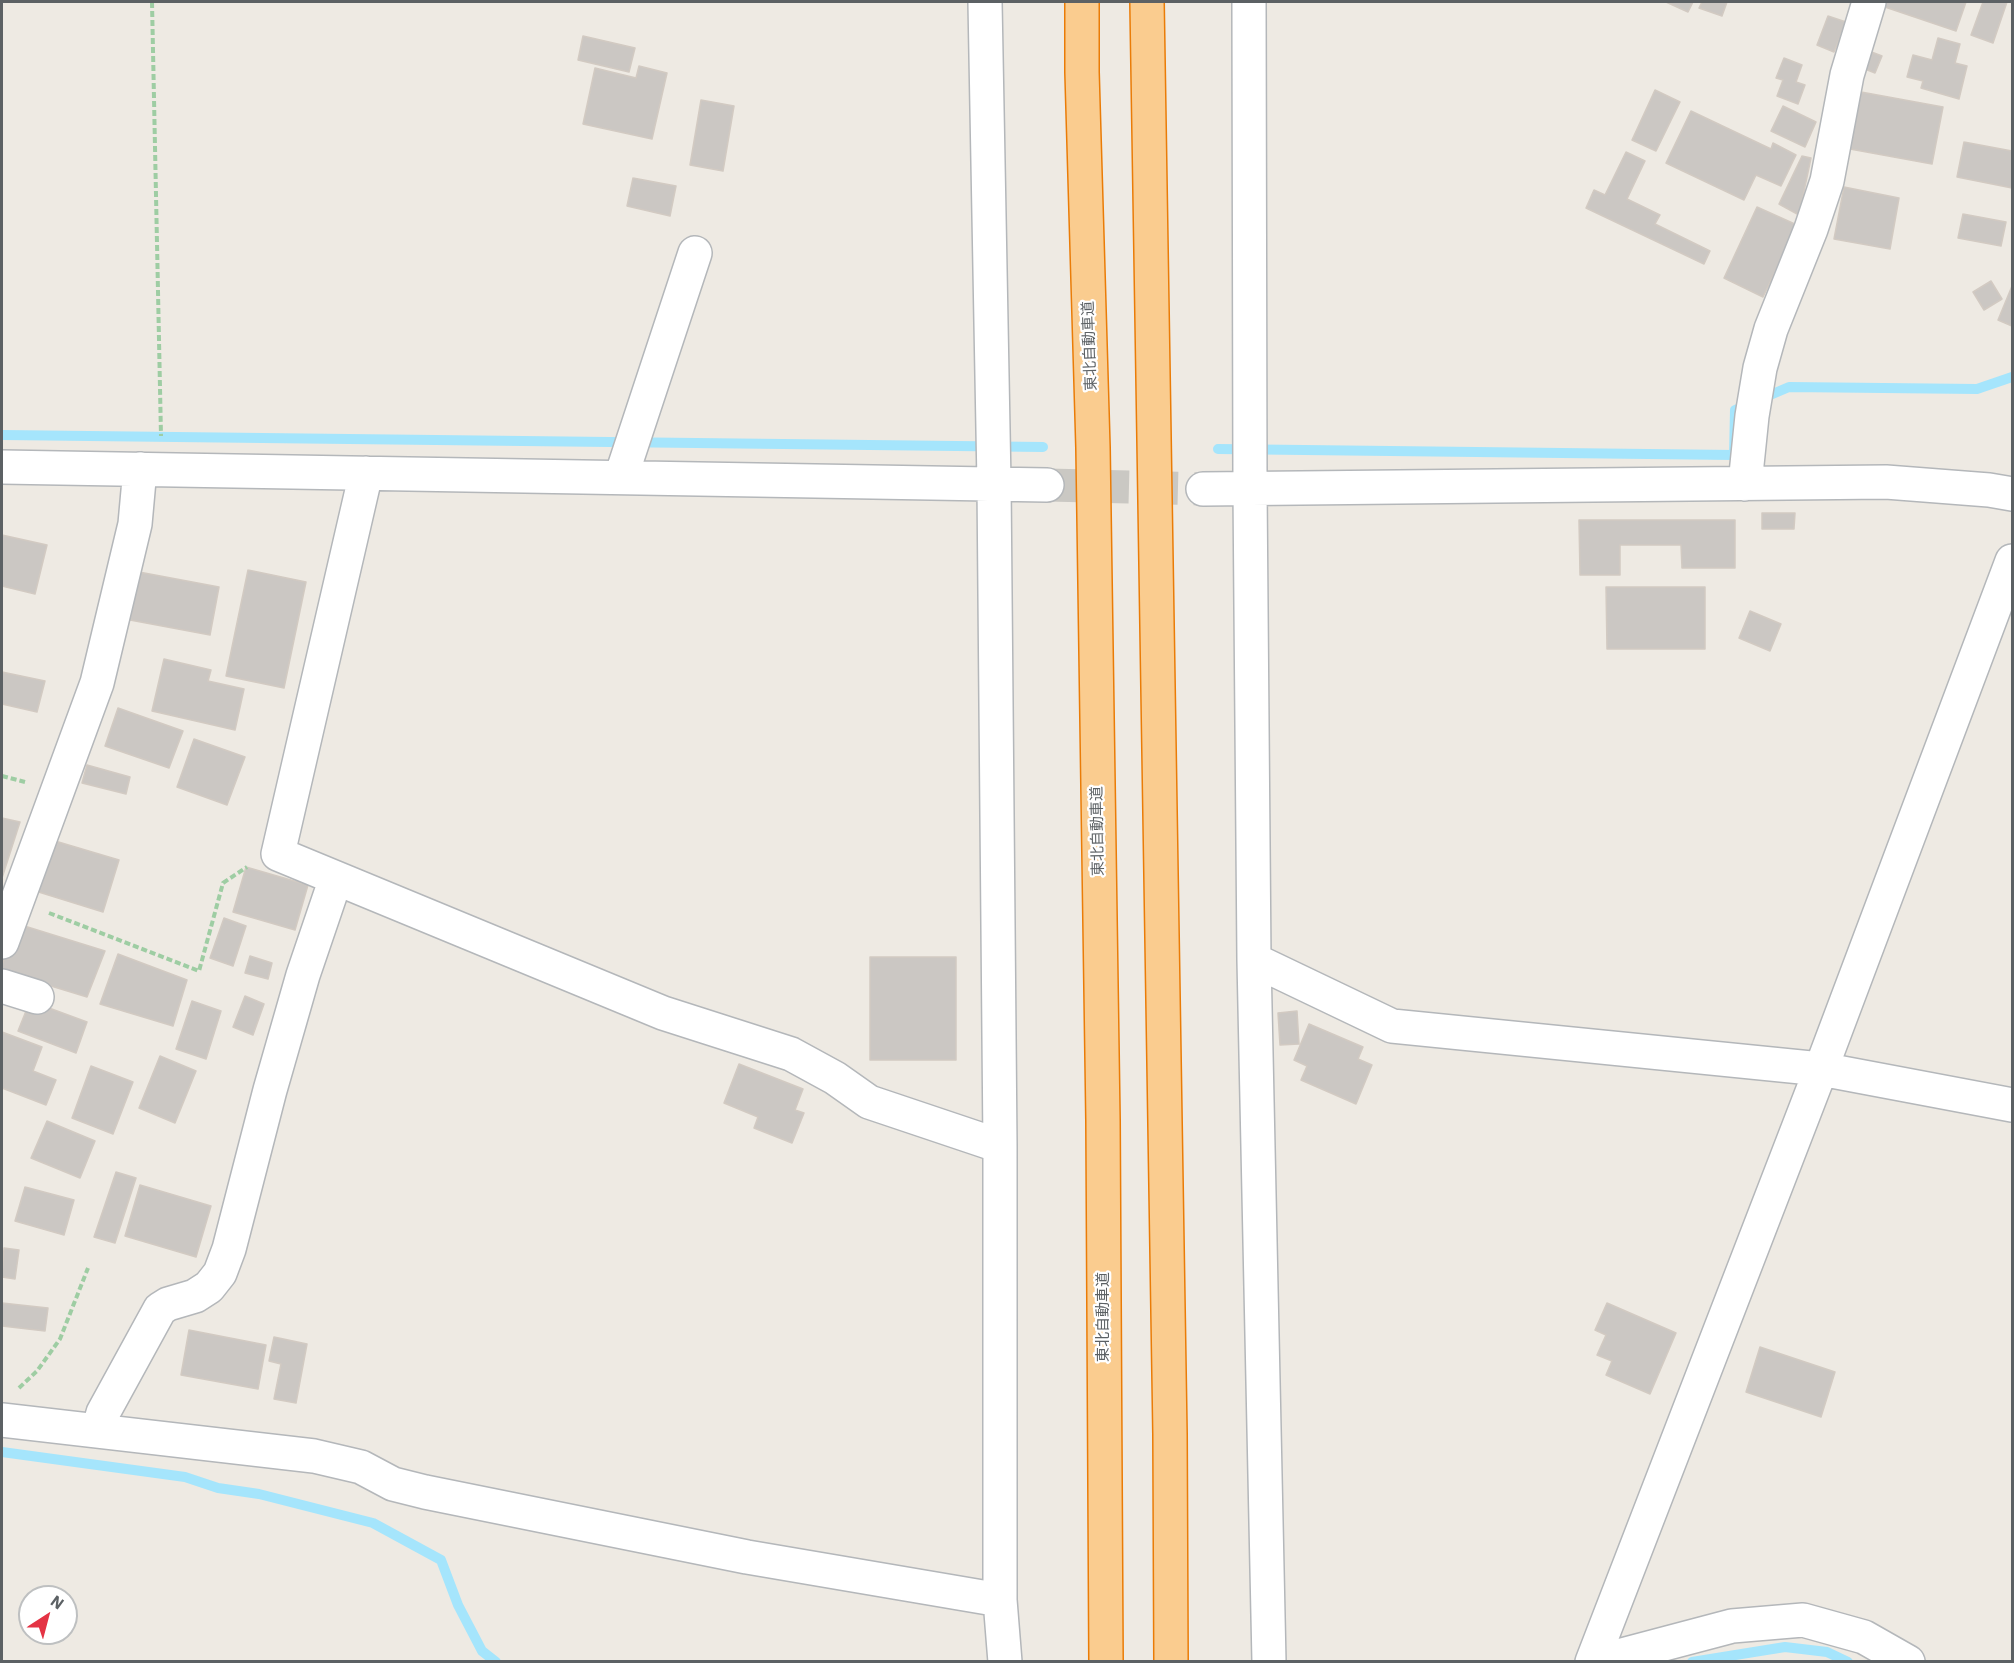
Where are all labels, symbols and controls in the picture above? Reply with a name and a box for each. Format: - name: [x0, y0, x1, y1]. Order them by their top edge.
- street label: 東北自動車道: [1079, 301, 1101, 391]
- street label: 東北自動車道: [1088, 786, 1108, 876]
- street label: 東北自動車道: [1095, 1272, 1113, 1362]
- north arrow: [18, 1585, 78, 1645]
- text: N: [47, 1591, 68, 1614]

